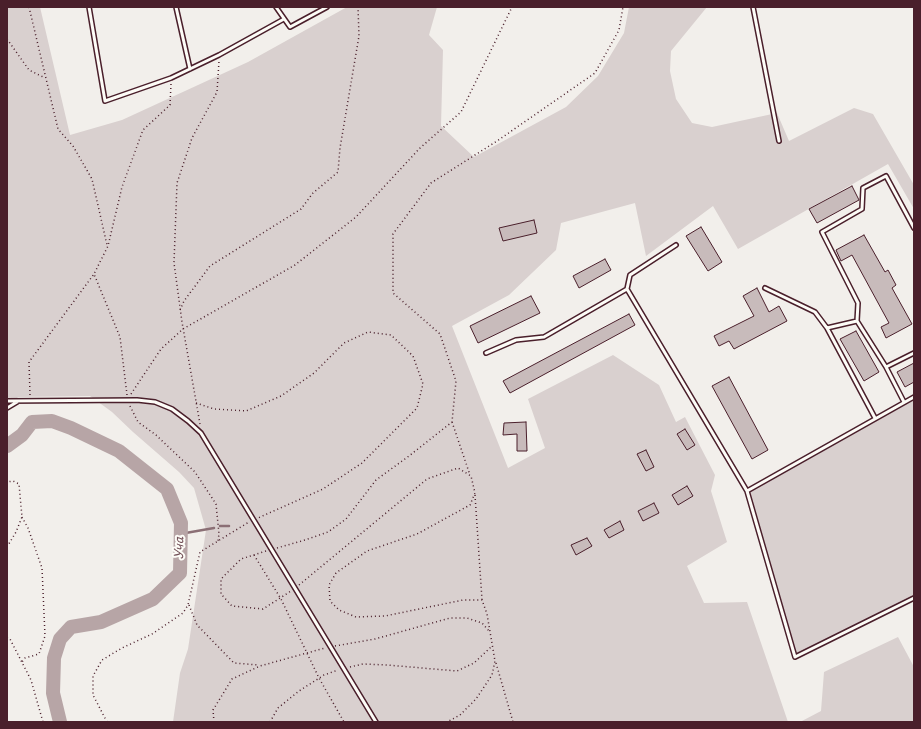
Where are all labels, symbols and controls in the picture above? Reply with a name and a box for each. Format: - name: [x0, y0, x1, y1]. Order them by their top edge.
- water label: Уча: [173, 537, 187, 559]

